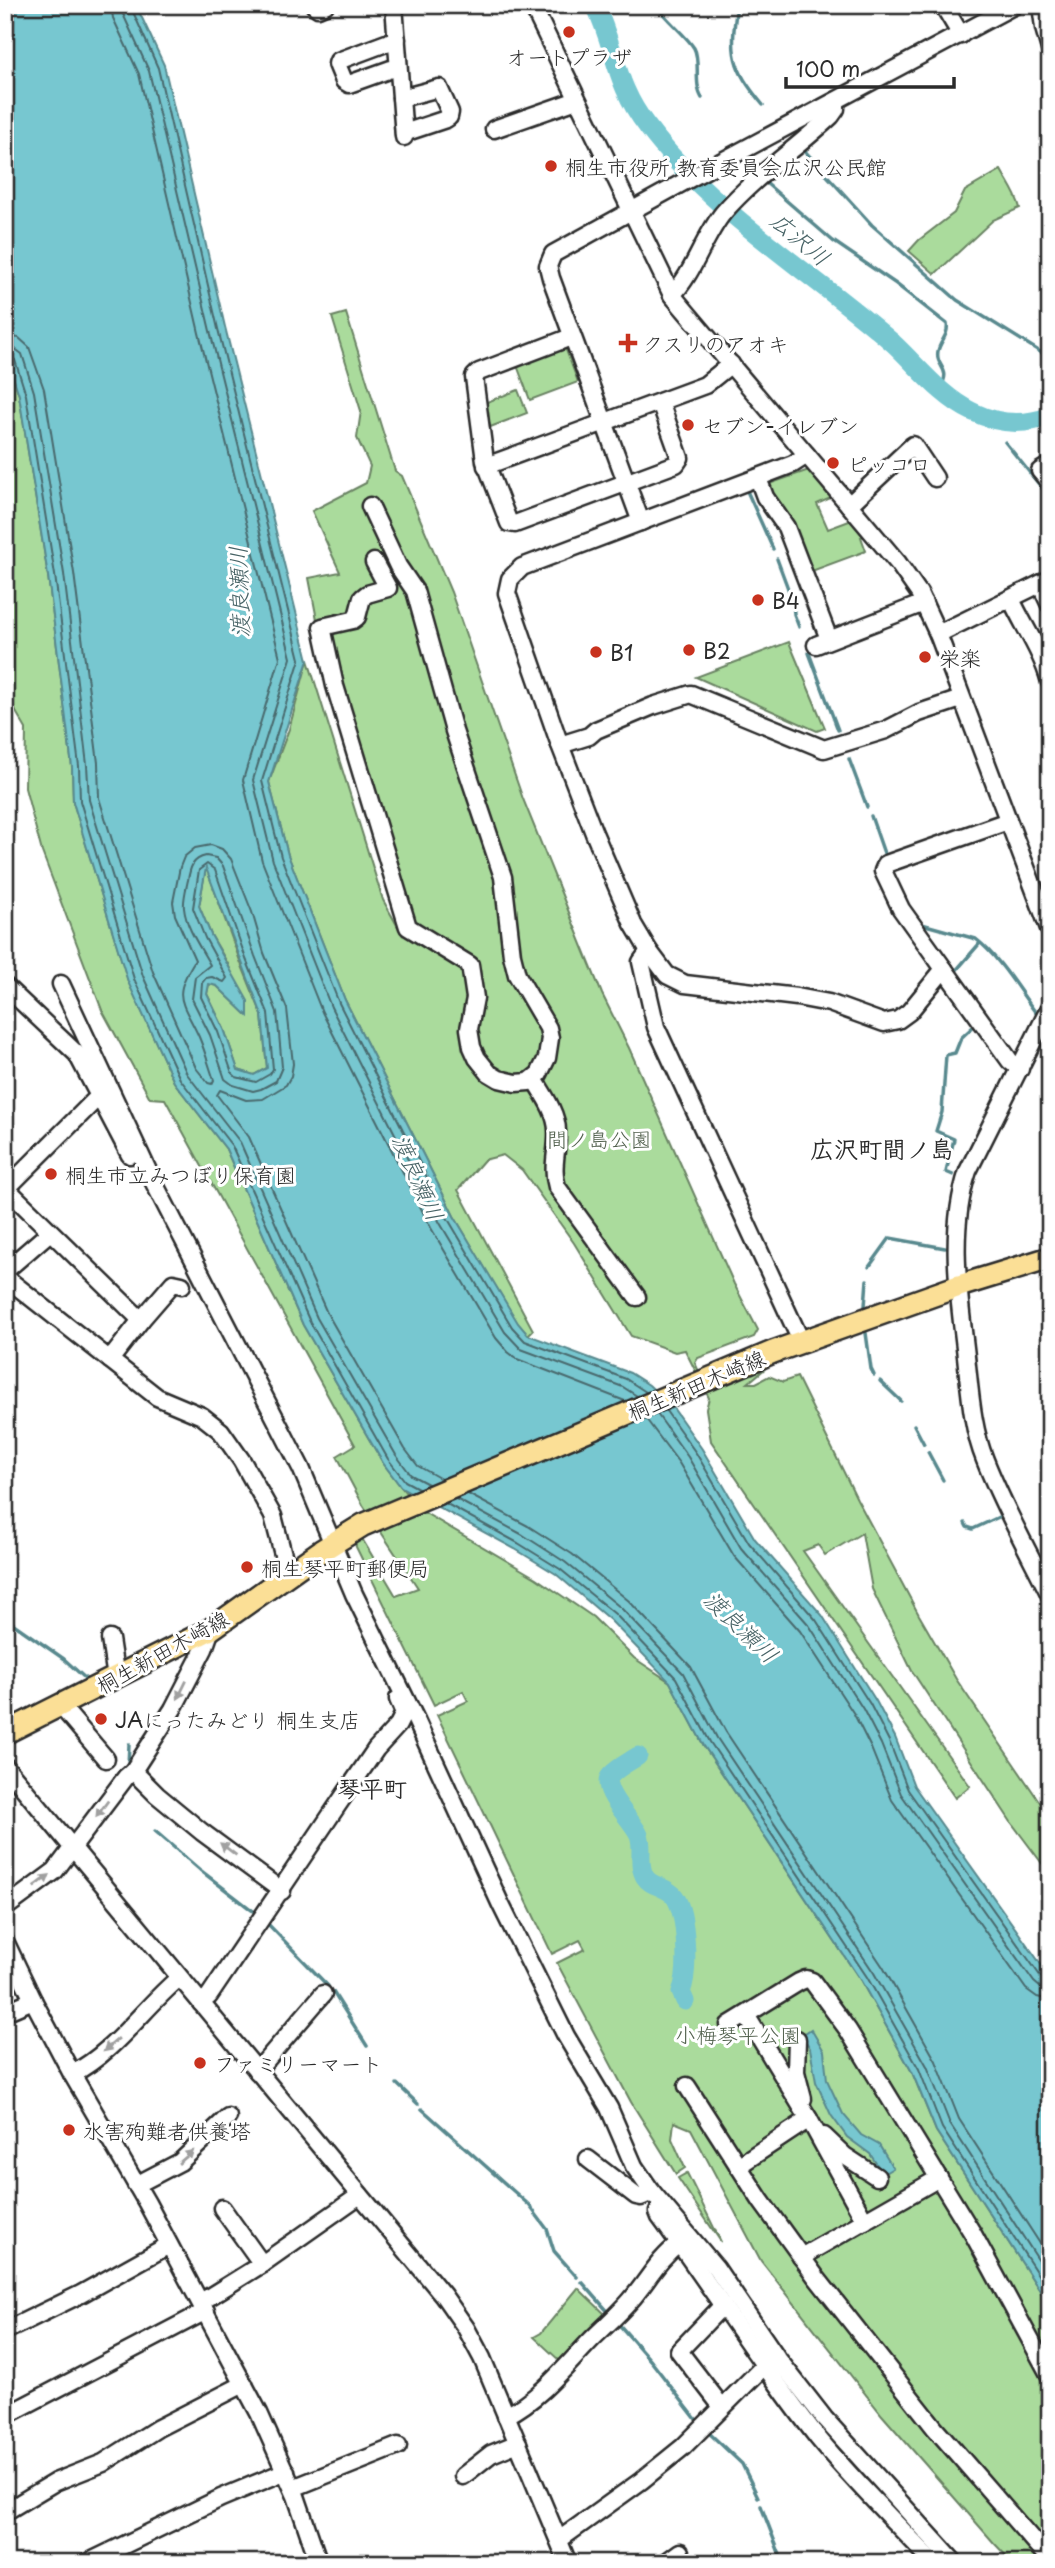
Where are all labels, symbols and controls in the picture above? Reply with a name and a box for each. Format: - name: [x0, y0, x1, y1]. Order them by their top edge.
- marker: オートプラザ: [561, 24, 577, 40]
- place label: オートプラザ: [506, 40, 632, 72]
- scale bar: [786, 46, 954, 90]
- text: 100 m: [796, 52, 860, 84]
- place label: 桐生市役所 教育委員会広沢公民館: [565, 150, 887, 182]
- marker: 桐生市役所 教育委員会広沢公民館: [543, 158, 559, 174]
- water label: 広沢川: [763, 202, 839, 274]
- place label: クスリのアオキ: [642, 327, 789, 359]
- marker: クスリのアオキ: [620, 335, 636, 351]
- place label: セブン-イレブン: [702, 409, 859, 441]
- marker: セブン-イレブン: [680, 417, 696, 433]
- place label: ピッコロ: [847, 447, 931, 479]
- marker: ピッコロ: [825, 455, 841, 471]
- water label: 渡良瀬川: [219, 545, 257, 639]
- place label: B4: [772, 584, 800, 616]
- marker: B4: [750, 592, 766, 608]
- place label: B2: [703, 634, 730, 666]
- place label: B1: [610, 636, 633, 668]
- place label: 栄楽: [939, 641, 981, 673]
- marker: B2: [681, 642, 697, 658]
- marker: B1: [588, 644, 604, 660]
- marker: 栄楽: [917, 649, 933, 665]
- park label: 間ノ島公園: [547, 1122, 652, 1154]
- water label: 渡良瀬川: [384, 1128, 454, 1226]
- district label: 広沢町間ノ島: [810, 1130, 954, 1166]
- place label: 桐生市立みつぼり保育園: [65, 1158, 296, 1190]
- marker: 桐生市立みつぼり保育園: [43, 1166, 59, 1182]
- street label: 桐生新田木崎線: [622, 1341, 770, 1427]
- place label: 桐生琴平町郵便局: [261, 1551, 429, 1583]
- marker: 桐生琴平町郵便局: [239, 1559, 255, 1575]
- water label: 渡良瀬川: [697, 1581, 787, 1671]
- street label: 桐生新田木崎線: [90, 1601, 234, 1701]
- one-way arrow: [177, 1680, 188, 1700]
- place label: JAにったみどり 桐生支店: [115, 1703, 360, 1735]
- marker: JAにったみどり 桐生支店: [93, 1711, 109, 1727]
- district label: 琴平町: [338, 1770, 407, 1805]
- one-way arrow: [95, 1800, 109, 1818]
- one-way arrow: [218, 1842, 237, 1856]
- one-way arrow: [32, 1874, 50, 1889]
- park label: 小梅琴平公園: [675, 2018, 801, 2050]
- one-way arrow: [102, 2037, 119, 2052]
- place label: ファミリーマート: [214, 2047, 382, 2079]
- marker: ファミリーマート: [192, 2055, 208, 2071]
- place label: 水害殉難者供養塔: [83, 2114, 251, 2146]
- marker: 水害殉難者供養塔: [61, 2122, 77, 2138]
- one-way arrow: [177, 2149, 195, 2165]

